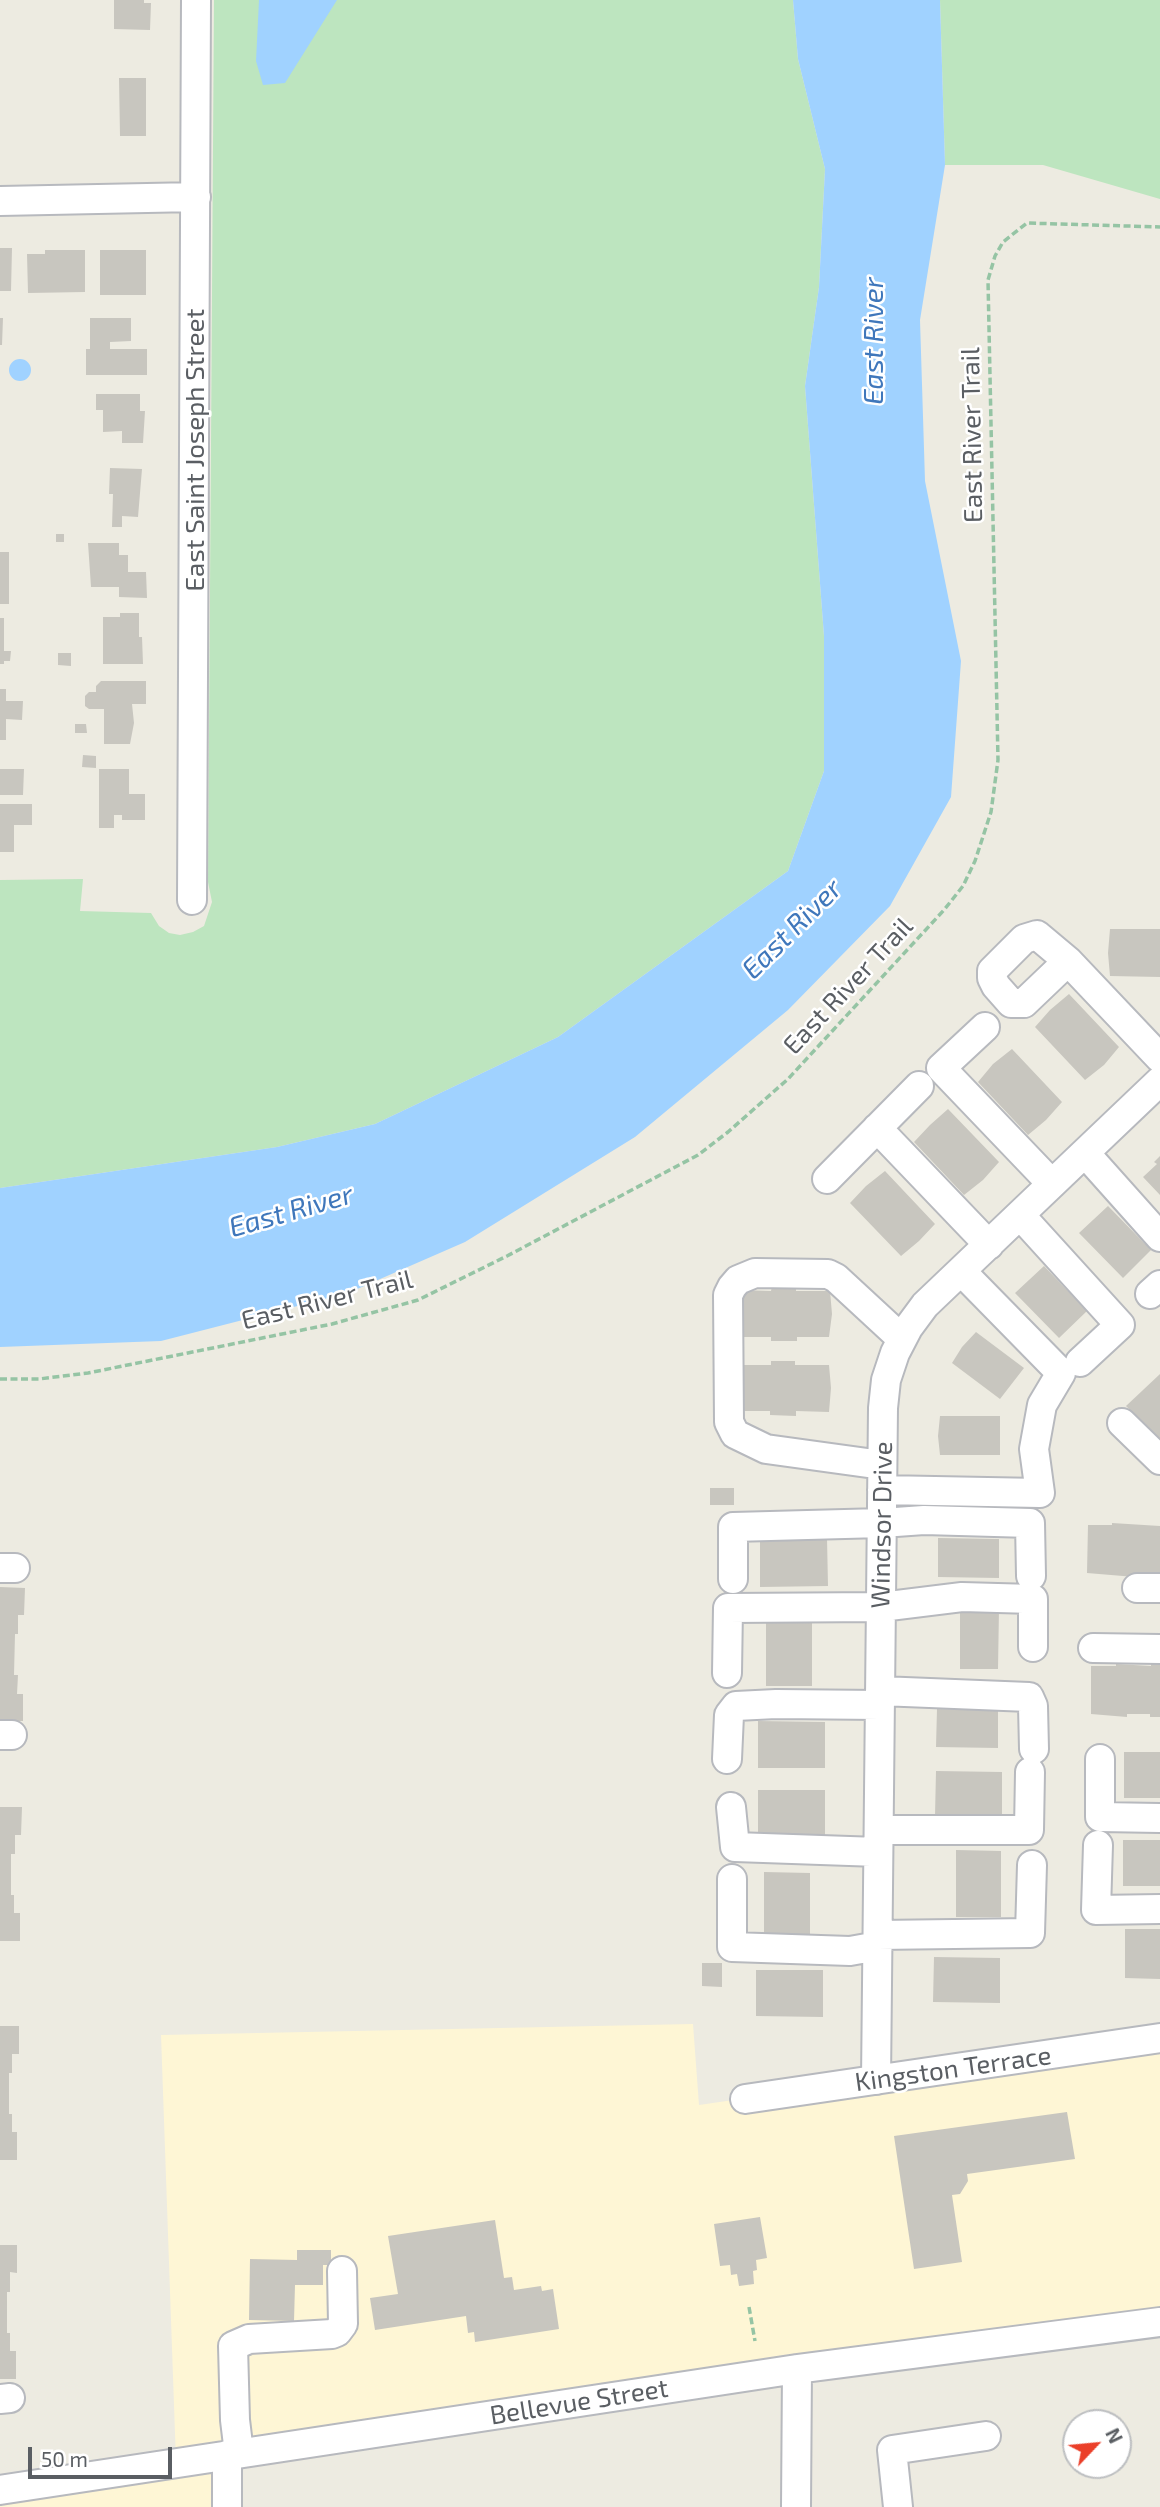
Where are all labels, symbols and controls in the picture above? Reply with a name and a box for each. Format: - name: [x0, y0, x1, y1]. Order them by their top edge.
- water label: East River: [857, 277, 891, 405]
- street label: East Saint Joseph Street: [179, 309, 211, 591]
- street label: East River Trail: [955, 347, 989, 523]
- water label: East River: [735, 872, 849, 986]
- street label: East River Trail: [777, 911, 919, 1061]
- water label: East River: [225, 1177, 357, 1245]
- street label: East River Trail: [238, 1264, 416, 1336]
- street label: Windsor Drive: [865, 1441, 899, 1609]
- street label: Kingston Terrace: [853, 2040, 1053, 2098]
- street label: Bellevue Street: [488, 2373, 670, 2431]
- north arrow: [1062, 2409, 1132, 2479]
- text: N: [1101, 2424, 1128, 2447]
- scale bar: [32, 2434, 175, 2478]
- text: 50 m: [41, 2446, 88, 2471]

